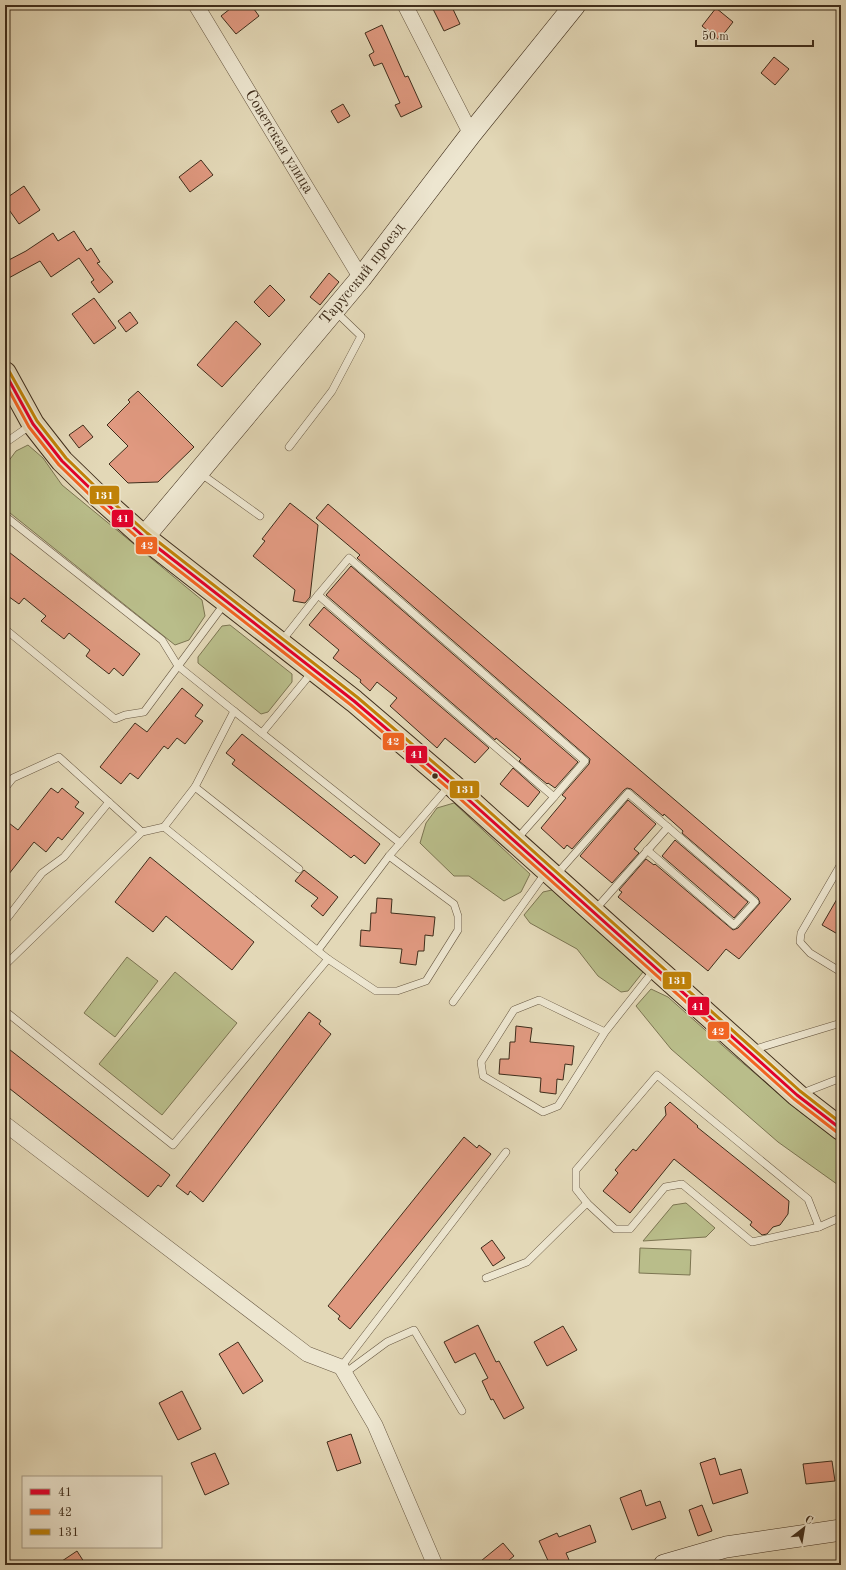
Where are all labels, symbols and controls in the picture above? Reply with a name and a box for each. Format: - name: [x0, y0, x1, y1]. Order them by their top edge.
- scale bar: [696, 22, 813, 48]
- text: 50 m: [702, 30, 729, 43]
- street label: Советская улица: [241, 87, 316, 197]
- street label: Тарусский проезд: [317, 220, 408, 328]
- line badge: 131: [89, 485, 120, 505]
- text: 131: [94, 491, 114, 502]
- line badge: 41: [111, 509, 134, 528]
- text: 41: [117, 514, 129, 525]
- line badge: 42: [135, 536, 158, 555]
- text: 42: [141, 541, 153, 552]
- line badge: 42: [382, 732, 405, 751]
- text: 42: [387, 737, 399, 748]
- line badge: 41: [405, 745, 428, 764]
- text: 41: [411, 750, 423, 761]
- unlabelled marker: [430, 771, 440, 781]
- line badge: 131: [449, 780, 480, 799]
- text: 131: [455, 785, 475, 796]
- line badge: 131: [662, 971, 692, 990]
- text: 131: [667, 976, 687, 987]
- line badge: 41: [687, 996, 710, 1016]
- text: 41: [692, 1002, 704, 1013]
- line badge: 42: [707, 1021, 730, 1040]
- text: 42: [712, 1027, 724, 1038]
- legend: [22, 1476, 162, 1548]
- text: 41: [58, 1487, 72, 1499]
- text: 42: [58, 1507, 72, 1519]
- north arrow: [784, 1508, 824, 1548]
- text: С: [802, 1514, 814, 1527]
- text: 131: [58, 1527, 79, 1539]

